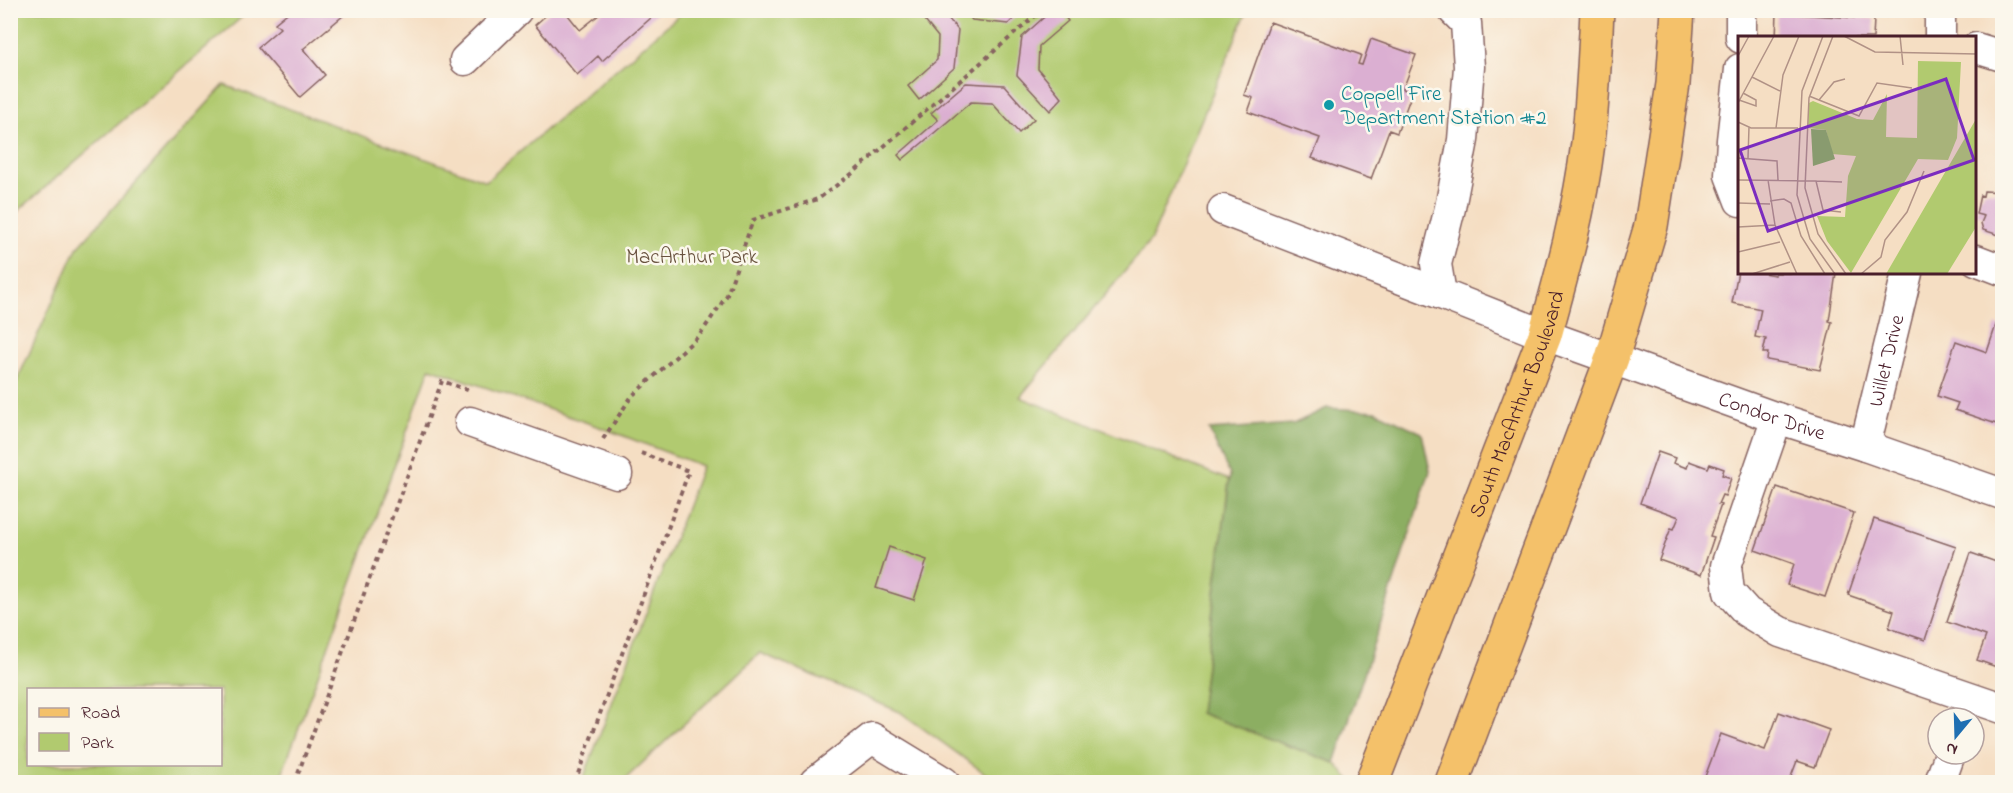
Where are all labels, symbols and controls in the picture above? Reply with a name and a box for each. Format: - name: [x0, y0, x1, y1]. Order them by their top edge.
- inset map: [1738, 36, 1977, 274]
- place label: Coppell Fire Department Station #2: [1340, 80, 1546, 134]
- marker: Coppell Fire Department Station #2: [1322, 98, 1336, 112]
- park label: MacArthur Park: [626, 243, 759, 273]
- street label: South MacArthur Boulevard: [1463, 287, 1574, 522]
- street label: Willet Drive: [1862, 311, 1913, 410]
- street label: Condor Drive: [1714, 385, 1829, 450]
- legend: [27, 688, 222, 766]
- text: Road: [81, 701, 120, 727]
- north arrow: [1926, 706, 1986, 766]
- text: Park: [81, 731, 114, 757]
- text: N: [1943, 735, 1961, 761]

